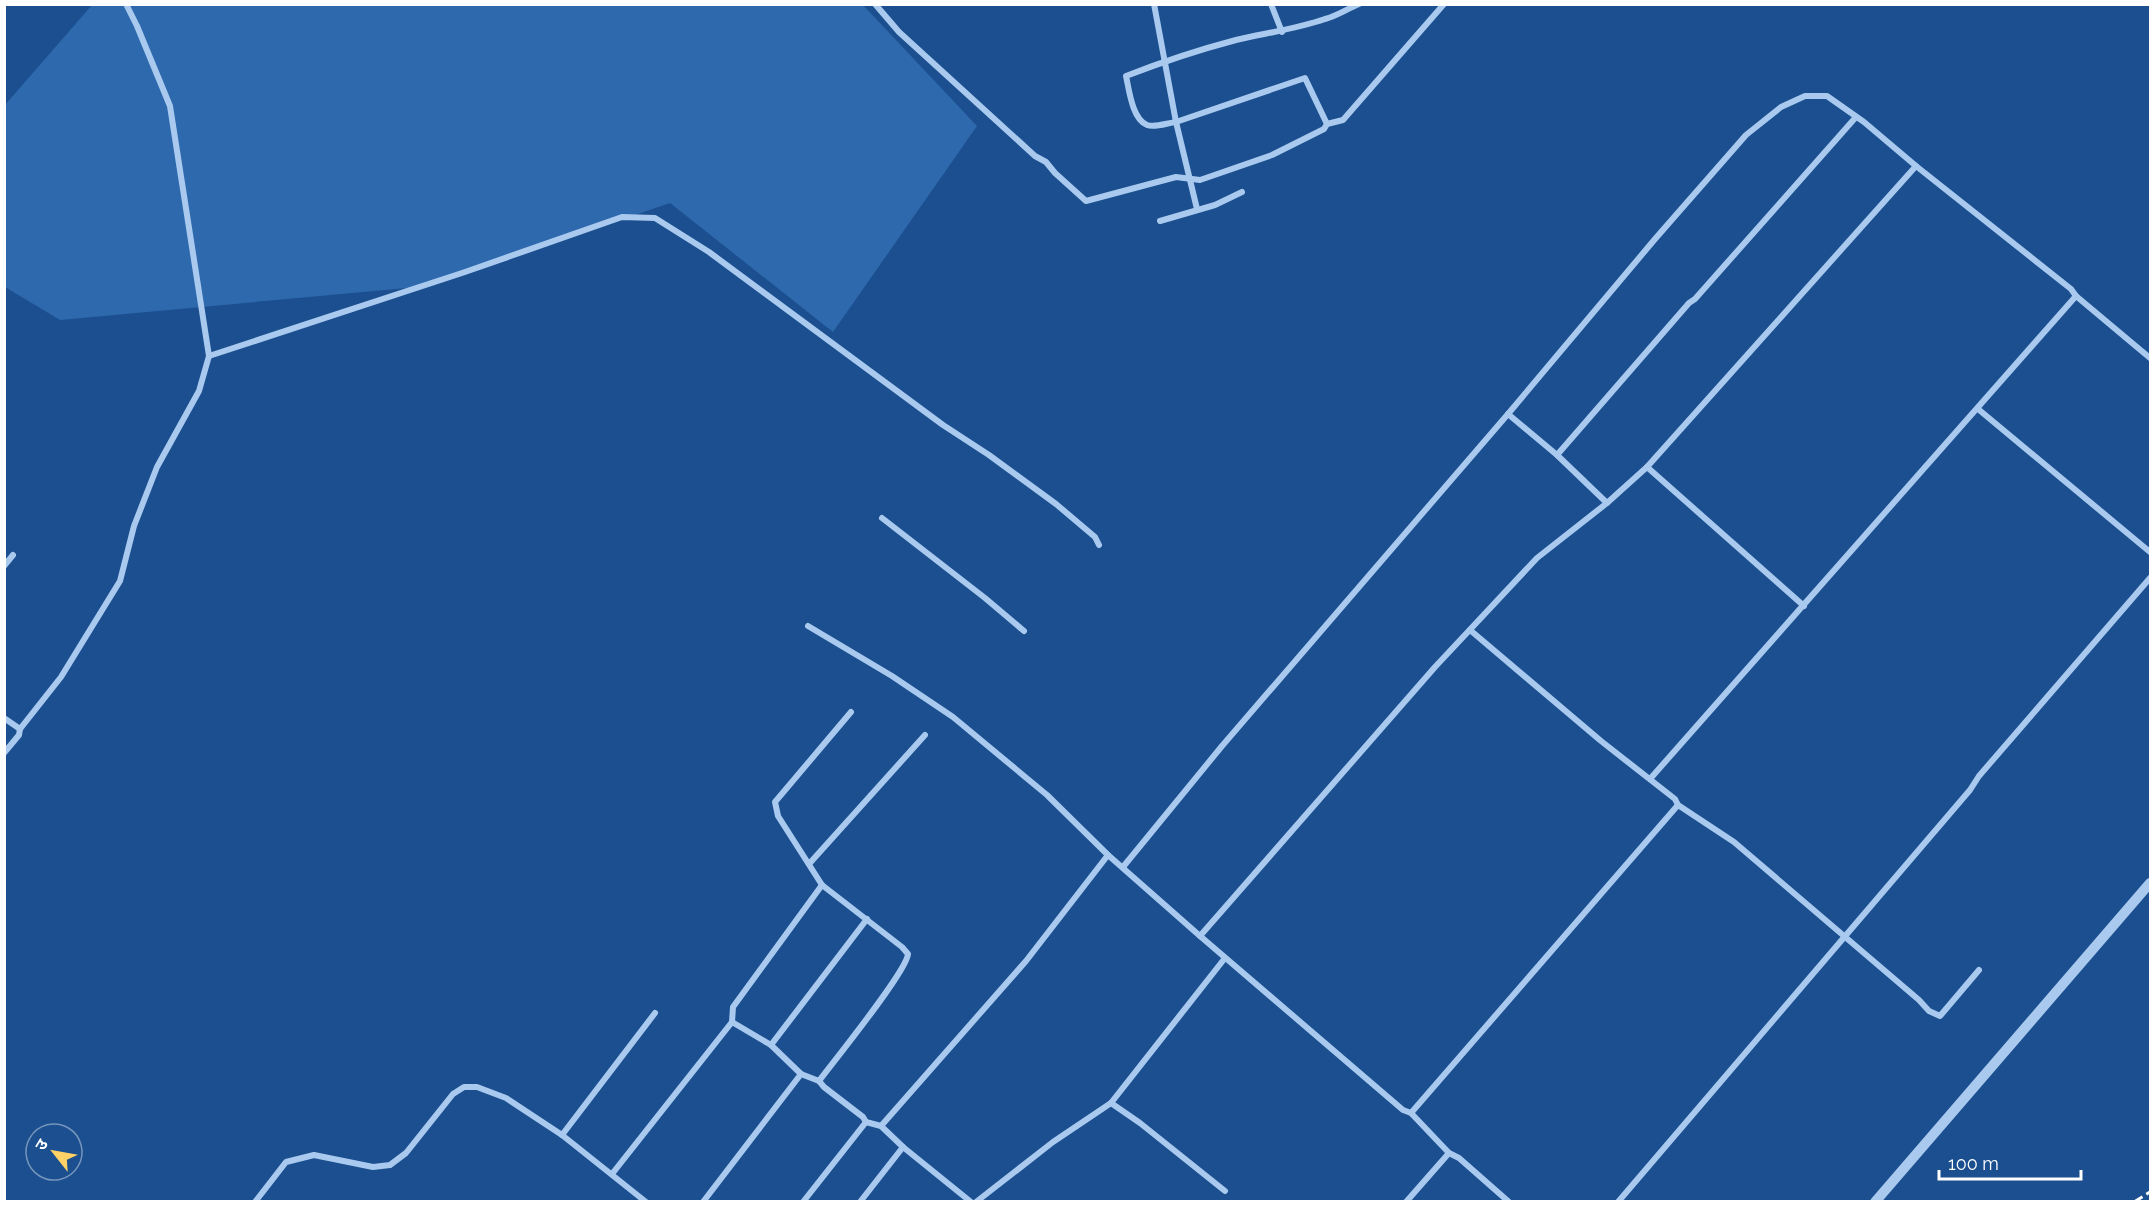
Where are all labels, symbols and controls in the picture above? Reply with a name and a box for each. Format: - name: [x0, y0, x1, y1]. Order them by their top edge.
- north arrow: [24, 1122, 84, 1182]
- text: उ: [31, 1135, 52, 1153]
- scale bar: [1939, 1143, 2082, 1181]
- text: 100 m: [1948, 1153, 1999, 1174]

